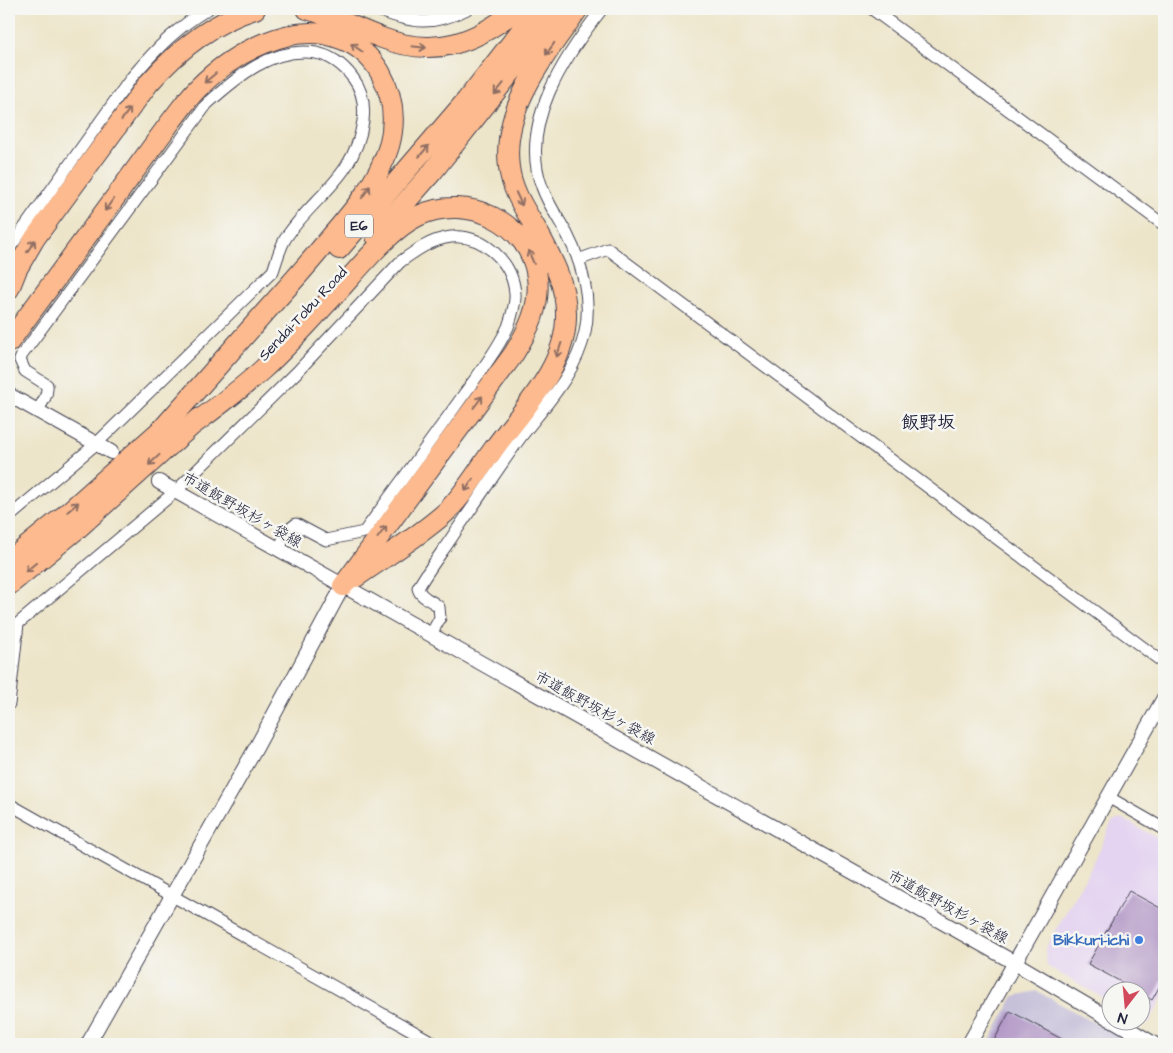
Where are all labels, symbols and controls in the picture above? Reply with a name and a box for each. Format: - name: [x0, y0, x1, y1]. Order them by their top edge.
- one-way arrow: [545, 41, 555, 55]
- one-way arrow: [411, 42, 427, 51]
- one-way arrow: [350, 43, 364, 53]
- one-way arrow: [204, 72, 217, 83]
- one-way arrow: [494, 82, 505, 95]
- one-way arrow: [121, 107, 131, 121]
- one-way arrow: [419, 145, 430, 158]
- one-way arrow: [361, 186, 371, 200]
- one-way arrow: [515, 191, 525, 206]
- one-way arrow: [104, 198, 114, 212]
- road number: E6: [345, 215, 373, 238]
- one-way arrow: [26, 239, 36, 253]
- one-way arrow: [525, 250, 535, 265]
- street label: Sendai-Tobu Road: [254, 262, 352, 366]
- one-way arrow: [554, 342, 563, 357]
- one-way arrow: [473, 395, 483, 409]
- district label: 飯野坂: [901, 410, 955, 435]
- one-way arrow: [148, 454, 161, 466]
- street label: 市道飯野坂杉ヶ袋線: [178, 467, 306, 553]
- one-way arrow: [463, 477, 473, 491]
- one-way arrow: [66, 502, 79, 513]
- one-way arrow: [377, 525, 387, 539]
- one-way arrow: [25, 561, 38, 572]
- street label: 市道飯野坂杉ヶ袋線: [531, 666, 659, 750]
- street label: 市道飯野坂杉ヶ袋線: [884, 865, 1012, 949]
- place label: Bikkuri-ichi: [1053, 930, 1130, 951]
- marker: Bikkuri-ichi: [1133, 934, 1145, 946]
- north arrow: [1100, 980, 1150, 1030]
- text: N: [1116, 1007, 1130, 1028]

